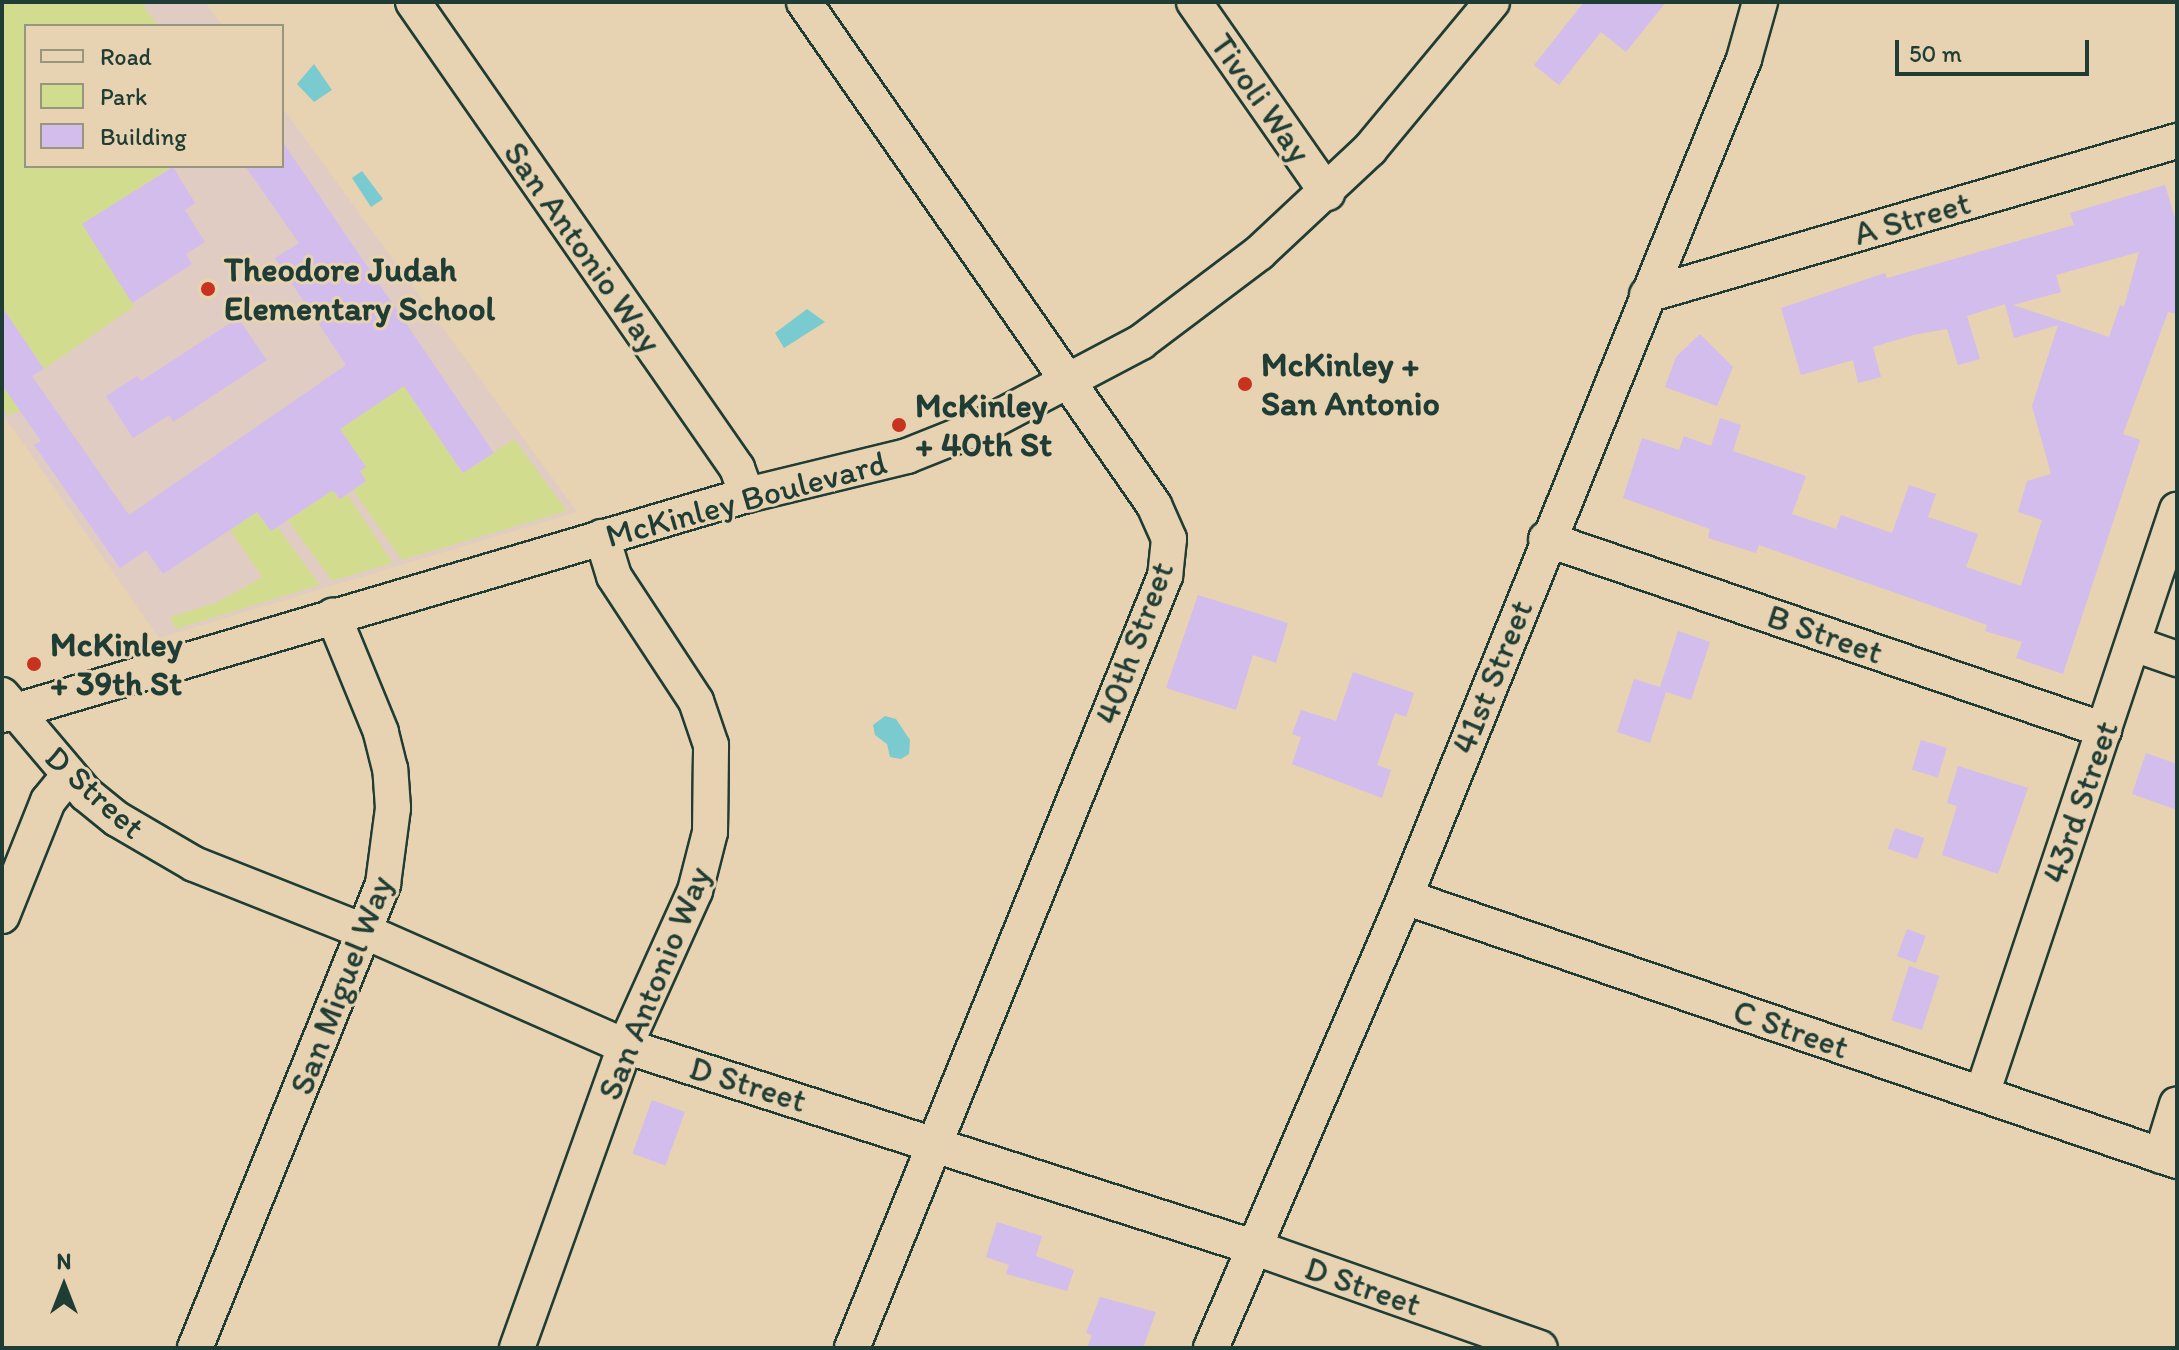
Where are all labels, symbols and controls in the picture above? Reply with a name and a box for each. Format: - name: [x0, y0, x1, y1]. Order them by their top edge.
- legend: [24, 24, 284, 168]
- scale bar: [1899, 24, 2093, 74]
- street label: Tivoli Way: [1202, 26, 1320, 170]
- text: 50 m: [1909, 39, 1962, 68]
- text: Road: [100, 42, 152, 71]
- text: Park: [100, 82, 147, 111]
- text: Building: [100, 122, 187, 151]
- street label: San Antonio Way: [495, 133, 671, 361]
- street label: A Street: [1849, 182, 1975, 254]
- place label: Theodore Judah Elementary School: [224, 249, 495, 328]
- marker: Theodore Judah Elementary School: [199, 280, 217, 298]
- place label: McKinley + San Antonio: [1261, 344, 1441, 424]
- marker: McKinley + San Antonio: [1236, 375, 1254, 393]
- place label: McKinley + 40th St: [915, 385, 1052, 464]
- marker: McKinley + 40th St: [890, 416, 908, 434]
- street label: McKinley Boulevard: [601, 442, 891, 556]
- street label: 40th Street: [1086, 557, 1182, 729]
- street label: 41st Street: [1443, 594, 1541, 760]
- street label: B Street: [1762, 595, 1888, 673]
- place label: McKinley + 39th St: [50, 624, 182, 704]
- marker: McKinley + 39th St: [25, 655, 43, 673]
- street label: 43rd Street: [2033, 716, 2127, 888]
- street label: D Street: [37, 737, 153, 847]
- street label: San Antonio Way: [588, 860, 720, 1106]
- street label: San Miguel Way: [281, 870, 401, 1100]
- street label: C Street: [1728, 990, 1854, 1068]
- street label: D Street: [685, 1047, 811, 1121]
- north arrow: [24, 1246, 104, 1326]
- street label: D Street: [1300, 1247, 1426, 1325]
- text: N: [57, 1248, 71, 1275]

